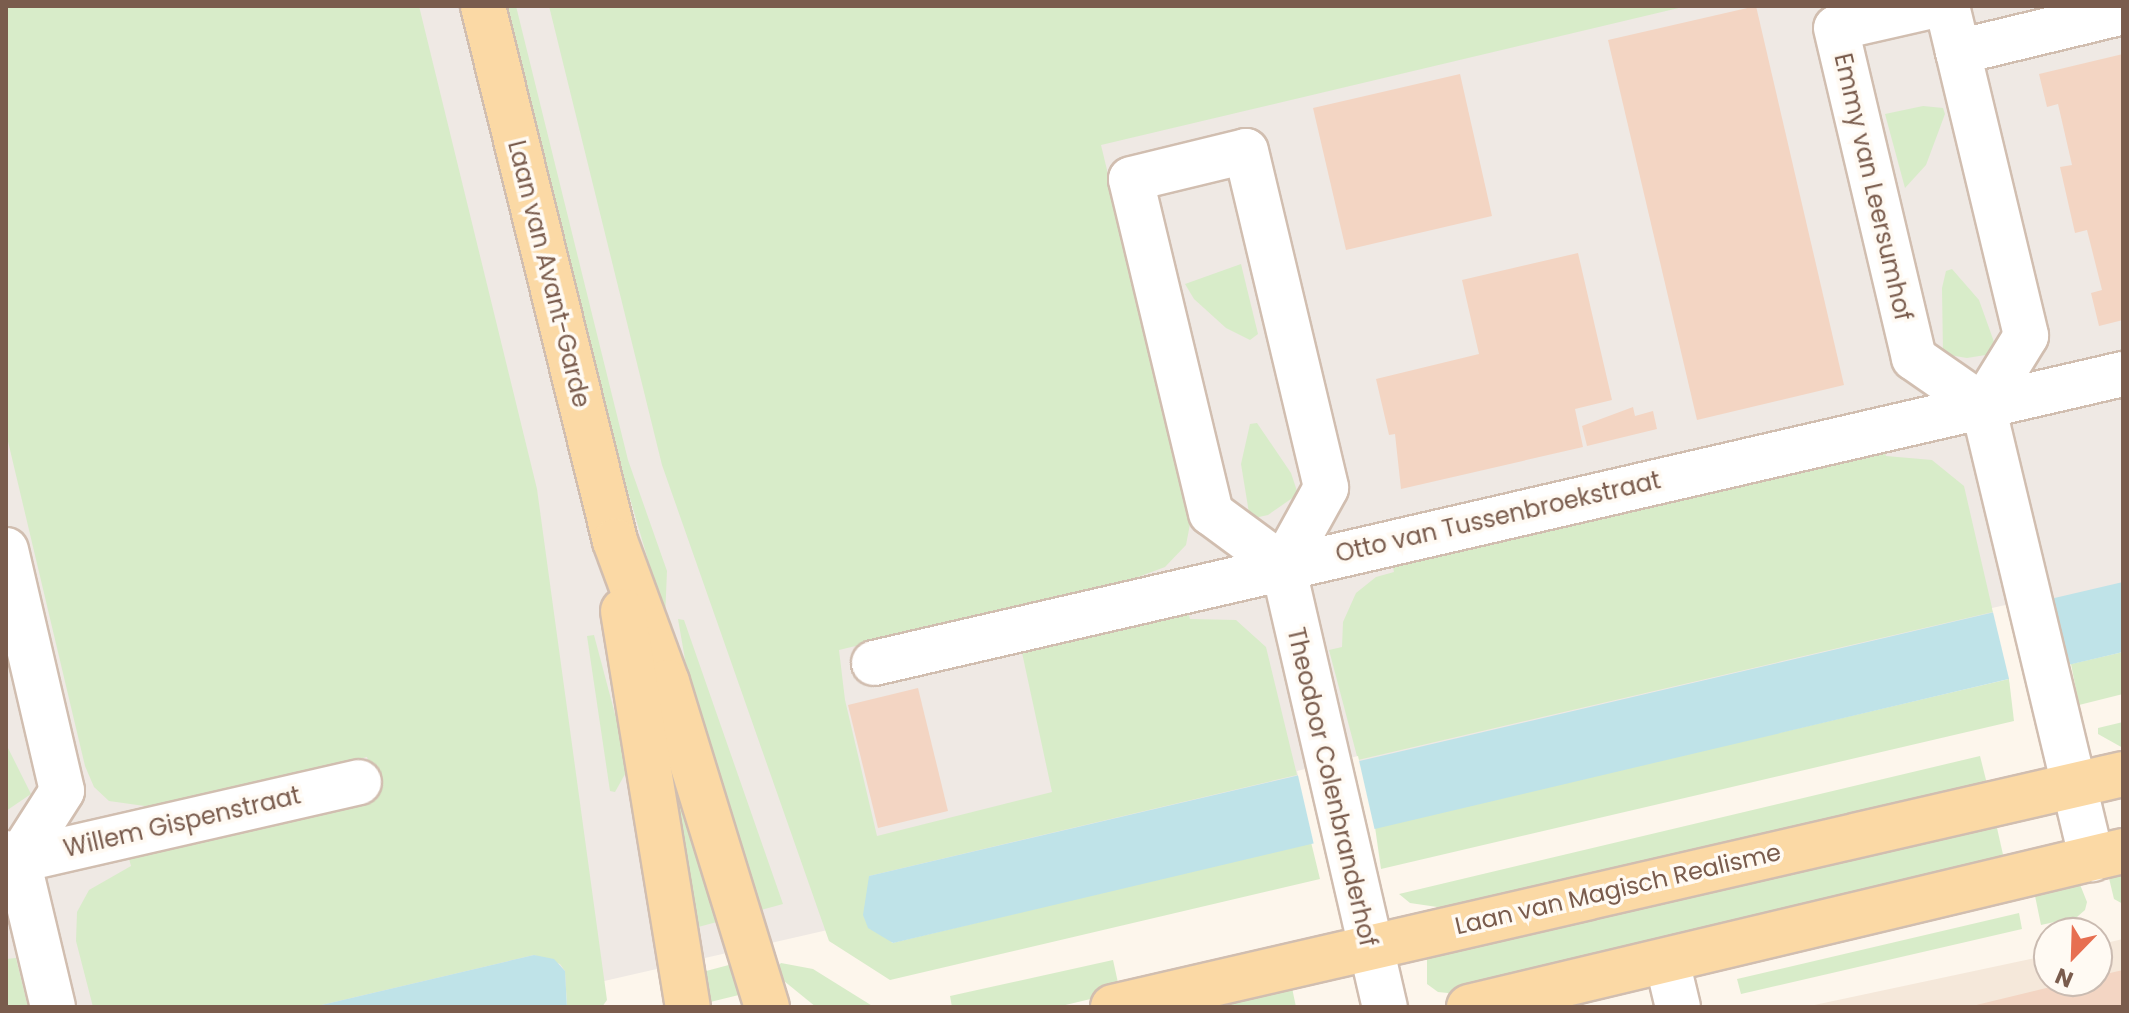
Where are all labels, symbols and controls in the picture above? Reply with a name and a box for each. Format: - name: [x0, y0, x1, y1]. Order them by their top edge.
- street label: Emmy van Leersumhof: [1828, 51, 1918, 323]
- street label: Laan van Avant-Garde: [502, 138, 596, 410]
- street label: Otto van Tussenbroekstraat: [1333, 466, 1663, 568]
- street label: Theodoor Colenbranderhof: [1281, 625, 1383, 949]
- street label: Willem Gispenstraat: [61, 781, 303, 863]
- street label: Laan van Magisch Realisme: [1452, 837, 1784, 941]
- north arrow: [2033, 917, 2113, 997]
- text: N: [2051, 960, 2078, 995]

